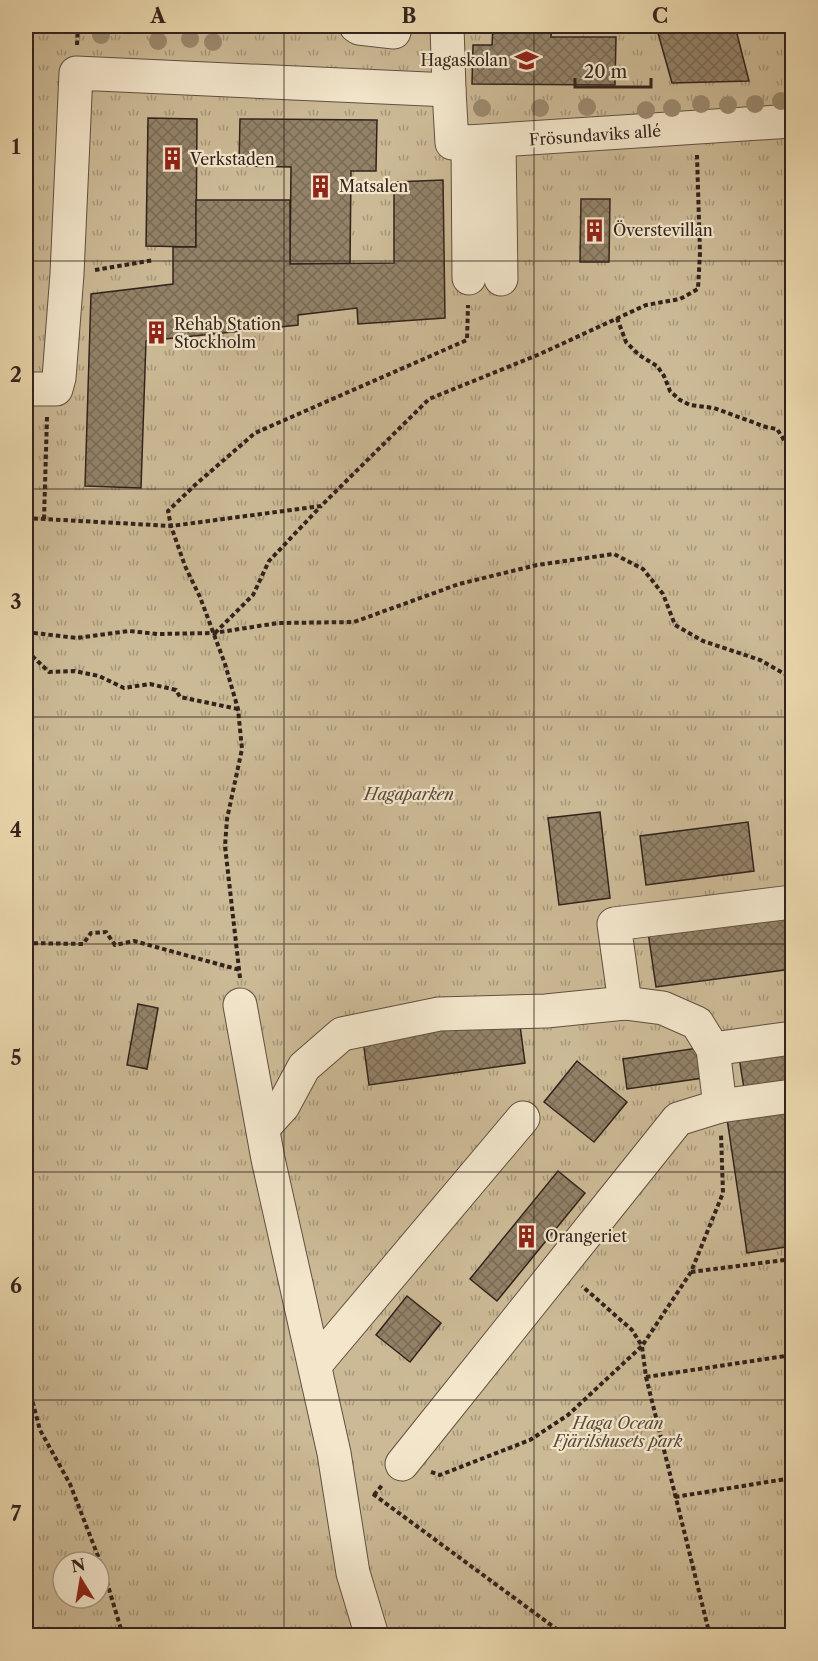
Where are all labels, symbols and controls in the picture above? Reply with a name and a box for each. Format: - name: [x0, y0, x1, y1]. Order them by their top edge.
- text: A: [149, 4, 166, 28]
- text: B: [402, 4, 417, 28]
- text: C: [652, 4, 668, 28]
- school or university icon: Hagaskolan: [513, 47, 539, 73]
- place label: Hagaskolan: [421, 50, 508, 70]
- scale bar: [575, 51, 652, 89]
- text: 20 m: [584, 61, 628, 83]
- street label: Frösundaviks allé: [528, 120, 662, 150]
- text: 1: [12, 135, 21, 159]
- building icon: Verkstaden: [159, 146, 185, 172]
- place label: Verkstaden: [189, 149, 275, 169]
- building icon: Matsalen: [308, 173, 334, 199]
- place label: Matsalen: [339, 176, 408, 196]
- building icon: Överstevillan: [582, 217, 608, 243]
- place label: Överstevillan: [613, 220, 713, 240]
- place label: Rehab Station Stockholm: [174, 314, 281, 352]
- building icon: Rehab Station Stockholm: [143, 320, 169, 346]
- text: 2: [10, 363, 22, 387]
- text: 3: [10, 590, 22, 614]
- park label: Hagaparken: [362, 784, 454, 804]
- text: 4: [10, 818, 22, 842]
- text: 5: [10, 1046, 22, 1070]
- building icon: Orangeriet: [514, 1223, 540, 1249]
- place label: Orangeriet: [545, 1226, 627, 1246]
- text: 6: [10, 1274, 22, 1298]
- park label: Haga Ocean Fjärilshusets park: [551, 1413, 683, 1451]
- text: 7: [11, 1502, 22, 1526]
- north arrow: [51, 1550, 111, 1610]
- text: N: [69, 1554, 87, 1576]

